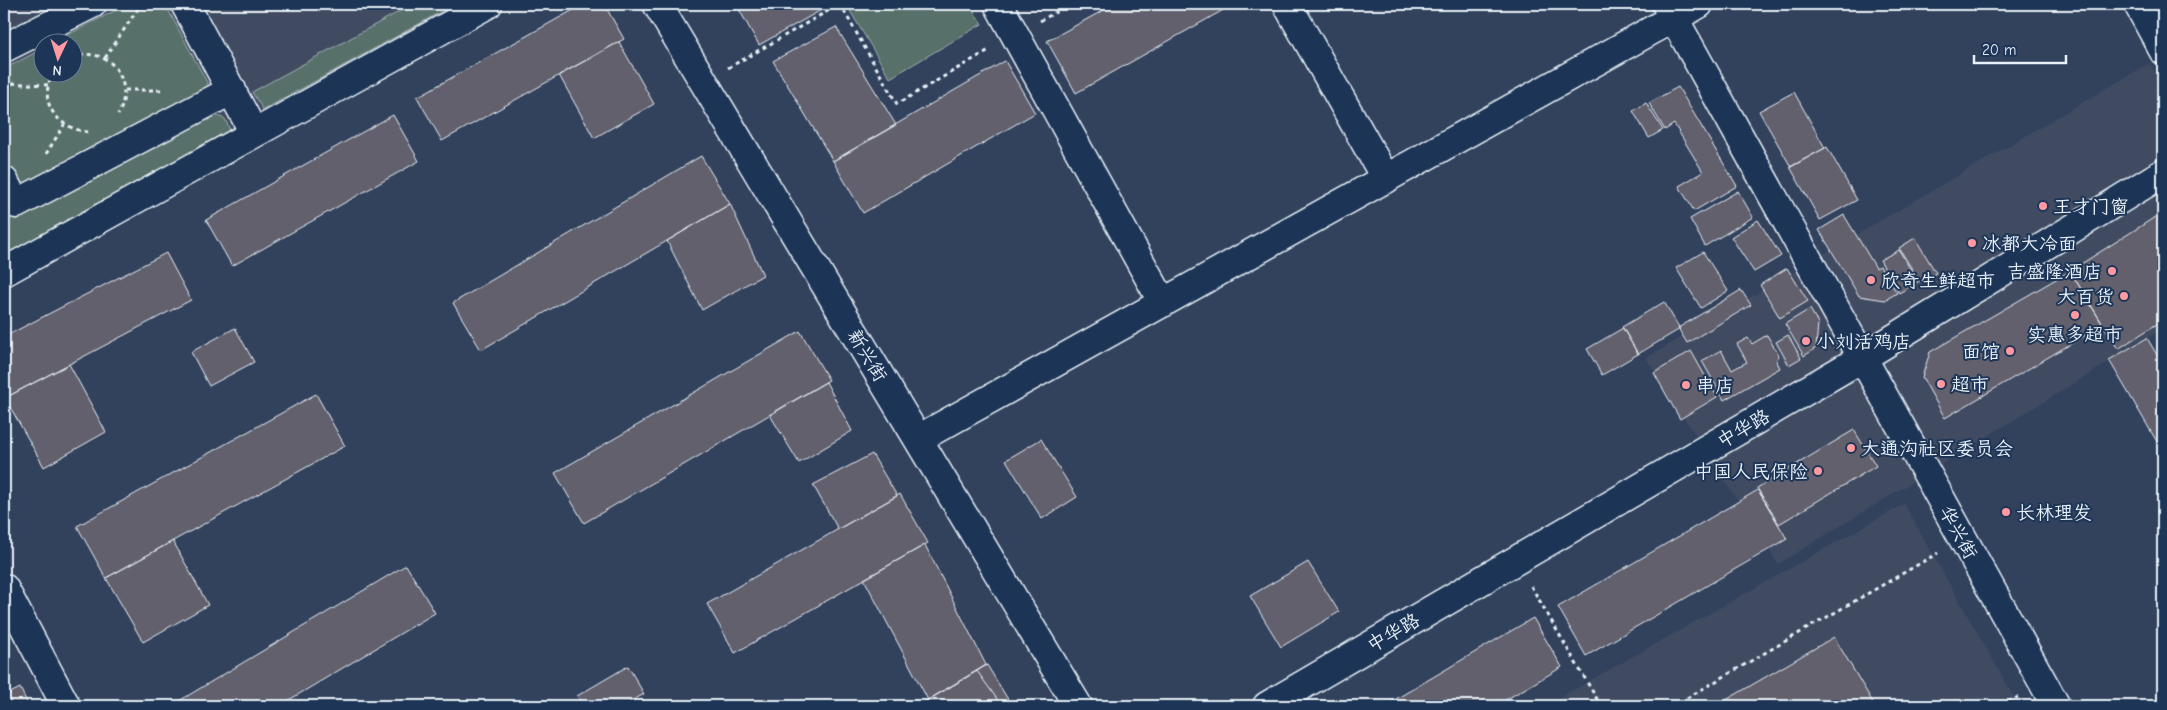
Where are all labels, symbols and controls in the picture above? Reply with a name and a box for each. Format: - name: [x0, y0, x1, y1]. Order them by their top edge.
- north arrow: [32, 32, 82, 82]
- scale bar: [1974, 32, 2067, 64]
- text: 20 m: [1982, 41, 2016, 59]
- text: N: [52, 62, 62, 79]
- place label: 王才门窗: [2053, 196, 2129, 218]
- marker: 王才门窗: [2037, 200, 2049, 212]
- place label: 冰都大冷面: [1982, 233, 2077, 255]
- marker: 冰都大冷面: [1966, 237, 1978, 249]
- place label: 吉盛隆酒店: [2007, 261, 2102, 283]
- marker: 吉盛隆酒店: [2106, 265, 2118, 277]
- place label: 欣奇生鲜超市: [1881, 270, 1995, 292]
- marker: 欣奇生鲜超市: [1865, 274, 1877, 286]
- place label: 大百货: [2057, 286, 2114, 308]
- marker: 大百货: [2118, 290, 2130, 302]
- marker: 实惠多超市: [2069, 309, 2081, 321]
- place label: 实惠多超市: [2027, 324, 2123, 346]
- street label: 新兴街: [843, 325, 891, 386]
- place label: 小刘活鸡店: [1816, 331, 1911, 353]
- marker: 小刘活鸡店: [1800, 335, 1812, 347]
- place label: 面馆: [1962, 341, 2000, 363]
- marker: 面馆: [2004, 345, 2016, 357]
- place label: 超市: [1951, 374, 1989, 396]
- place label: 串店: [1696, 375, 1734, 397]
- marker: 超市: [1935, 378, 1947, 390]
- marker: 串店: [1680, 379, 1692, 391]
- street label: 中华路: [1713, 405, 1774, 453]
- place label: 大通沟社区委员会: [1861, 438, 2013, 460]
- marker: 大通沟社区委员会: [1845, 442, 1857, 454]
- place label: 中国人民保险: [1694, 461, 1808, 483]
- marker: 中国人民保险: [1812, 465, 1824, 477]
- street label: 华兴街: [1935, 502, 1982, 563]
- place label: 长林理发: [2016, 502, 2092, 524]
- marker: 长林理发: [2000, 506, 2012, 518]
- street label: 中华路: [1363, 609, 1424, 657]

